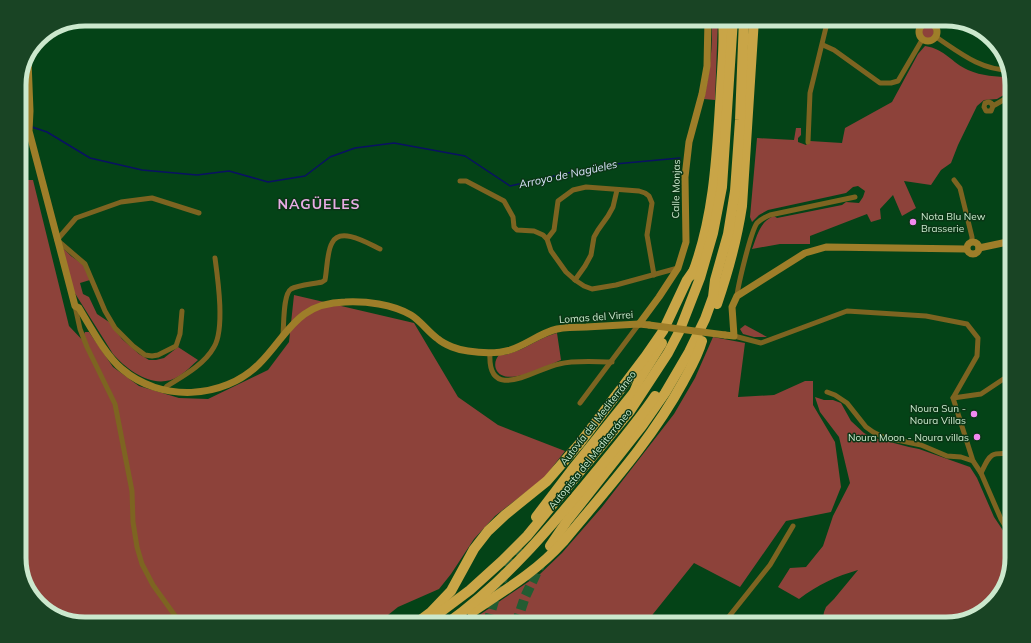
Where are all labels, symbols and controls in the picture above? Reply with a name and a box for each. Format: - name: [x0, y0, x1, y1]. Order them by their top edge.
- water label: Arroyo de Nagüeles: [516, 157, 619, 191]
- street label: Calle Monjas: [669, 159, 683, 219]
- district label: NAGÜELES: [278, 195, 360, 213]
- place label: Nota Blu New Brasserie: [921, 210, 986, 235]
- marker: Nota Blu New Brasserie: [908, 217, 918, 227]
- street label: Lomas del Virrei: [558, 308, 634, 326]
- street label: Autovía del Mediterráneo: [557, 368, 639, 468]
- place label: Noura Sun - Noura Villas: [910, 402, 966, 427]
- street label: Autopista del Mediterráneo: [545, 406, 635, 512]
- marker: Noura Sun - Noura Villas: [969, 409, 979, 419]
- place label: Noura Moon - Noura villas: [848, 431, 969, 444]
- marker: Noura Moon - Noura villas: [972, 432, 982, 442]

